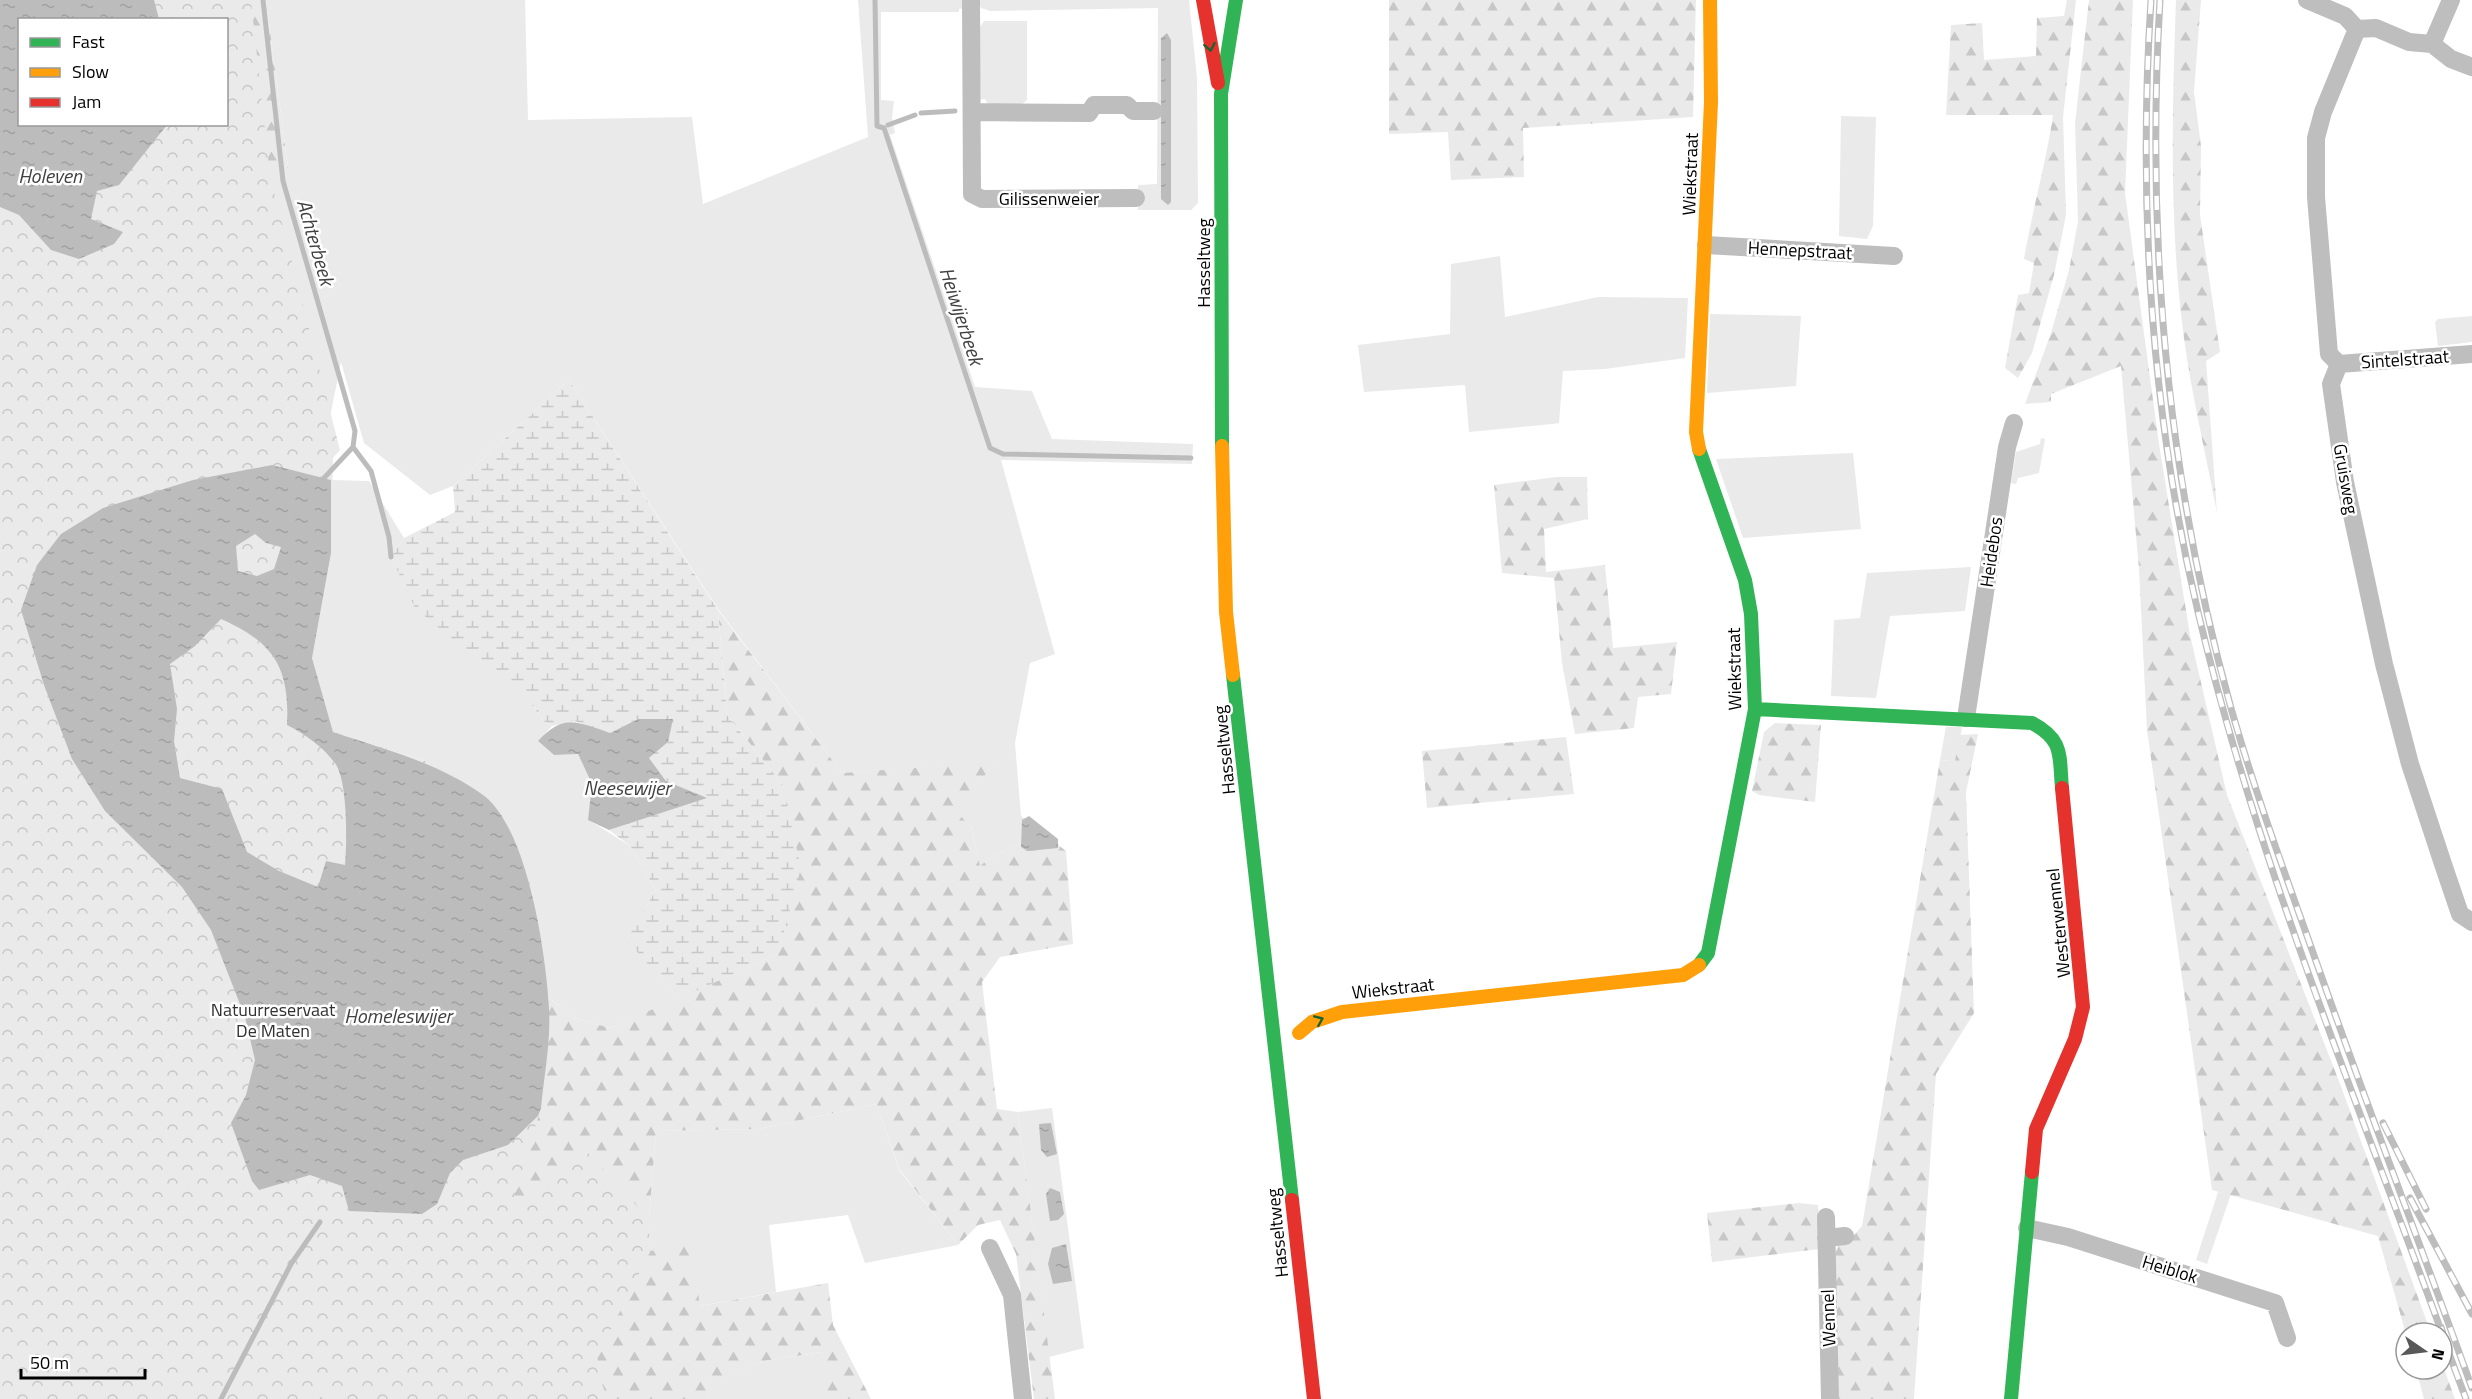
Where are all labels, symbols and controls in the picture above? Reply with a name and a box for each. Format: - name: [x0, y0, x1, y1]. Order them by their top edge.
- legend: [18, 18, 228, 126]
- text: Fast: [72, 28, 105, 55]
- one-way arrow: [1203, 42, 1216, 52]
- text: Slow: [72, 58, 109, 85]
- text: Jam: [72, 88, 101, 115]
- street label: Wiekstraat: [1675, 131, 1705, 216]
- water label: Holeven: [18, 160, 83, 191]
- street label: Gilissenweier: [999, 185, 1099, 212]
- water label: Achterbeek: [289, 195, 344, 291]
- street label: Hasseltweg: [1190, 218, 1217, 308]
- street label: Hennepstraat: [1747, 234, 1853, 266]
- water label: Heiwijerbeek: [932, 263, 993, 371]
- street label: Sintelstraat: [2360, 342, 2451, 376]
- street label: Gruisweg: [2327, 442, 2365, 516]
- street label: Heidebos: [1973, 515, 2009, 589]
- street label: Wiekstraat: [1720, 627, 1748, 711]
- street label: Hasseltweg: [1206, 704, 1242, 796]
- water label: Neesewijer: [583, 772, 673, 803]
- street label: Westerwennel: [2039, 867, 2077, 979]
- street label: Wiekstraat: [1350, 970, 1436, 1006]
- park label: Natuurreservaat De Maten: [211, 996, 336, 1044]
- water label: Homeleswijer: [344, 1000, 454, 1031]
- one-way arrow: [1314, 1015, 1324, 1028]
- street label: Hasseltweg: [1259, 1187, 1295, 1279]
- street label: Heiblok: [2139, 1248, 2201, 1290]
- street label: Wennel: [1814, 1289, 1842, 1347]
- north arrow: [2394, 1321, 2454, 1381]
- scale bar: [21, 1342, 146, 1380]
- text: N: [2426, 1346, 2452, 1363]
- text: 50 m: [30, 1349, 69, 1376]

